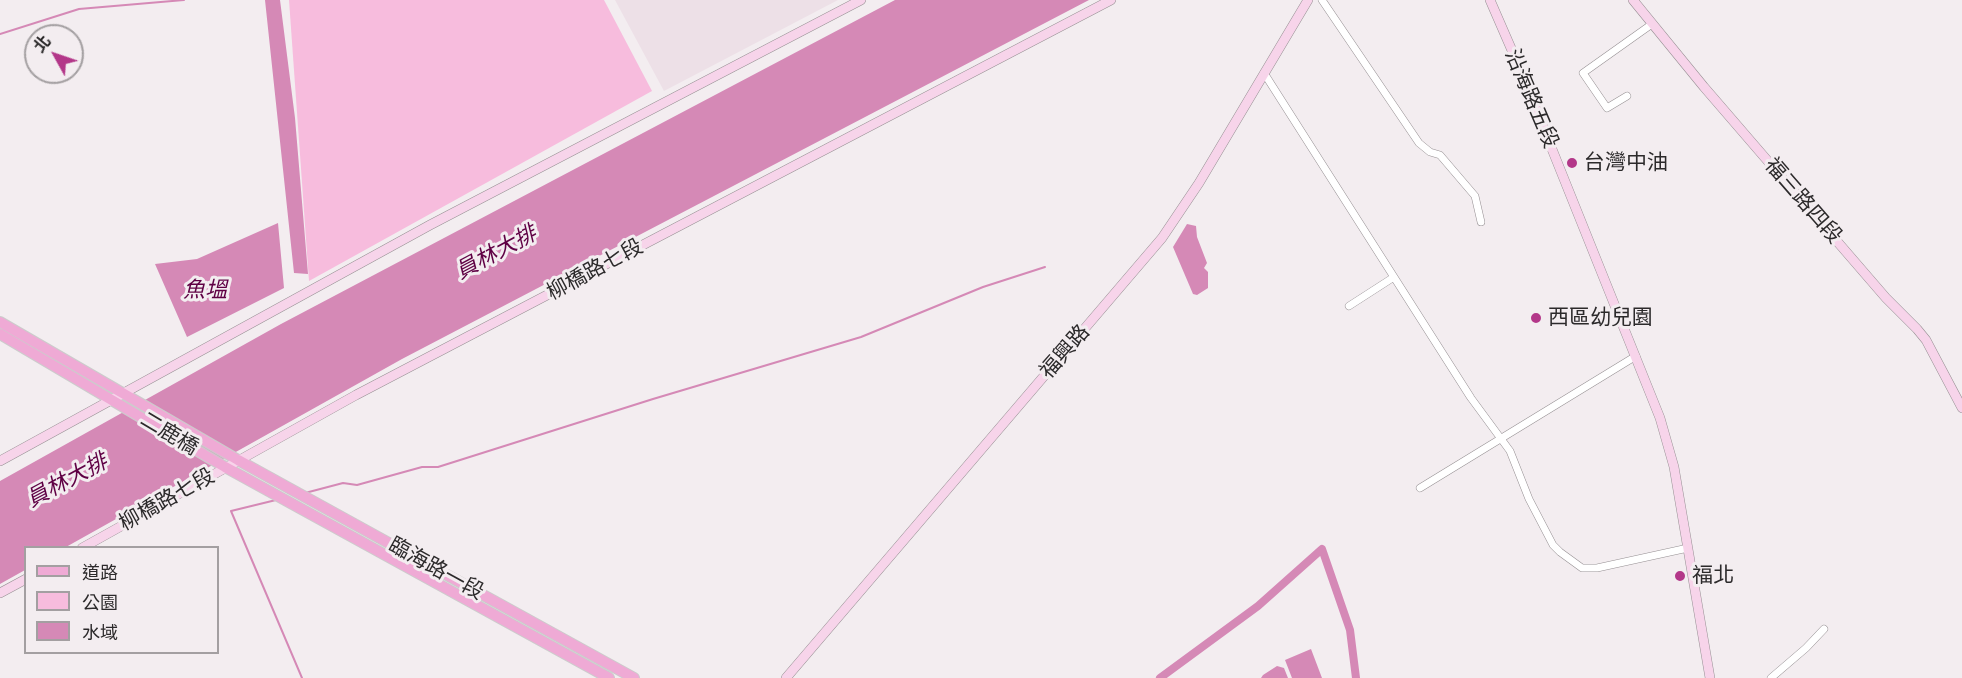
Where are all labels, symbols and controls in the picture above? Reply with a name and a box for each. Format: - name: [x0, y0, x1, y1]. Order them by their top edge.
- north arrow: [24, 24, 84, 84]
- text: 北: [29, 31, 55, 56]
- street label: 沿海路五段: [1499, 46, 1563, 152]
- place label: 台灣中油: [1584, 150, 1668, 176]
- street label: 福三路四段: [1759, 153, 1847, 249]
- marker: 台灣中油: [1565, 156, 1579, 170]
- water label: 員林大排: [451, 221, 541, 285]
- street label: 柳橋路七段: [543, 234, 647, 306]
- water label: 魚塭: [183, 278, 227, 304]
- place label: 西區幼兒園: [1548, 305, 1653, 331]
- marker: 西區幼兒園: [1529, 311, 1543, 325]
- street label: 福興路: [1035, 320, 1095, 384]
- street label: 二鹿橋: [136, 407, 202, 461]
- water label: 員林大排: [22, 449, 112, 513]
- street label: 柳橋路七段: [115, 464, 219, 536]
- street label: 臨海路一段: [384, 533, 488, 605]
- legend: [24, 546, 219, 654]
- text: 道路: [82, 561, 118, 584]
- place label: 福北: [1692, 563, 1734, 589]
- marker: 福北: [1673, 569, 1687, 583]
- text: 公園: [82, 591, 118, 614]
- text: 水域: [82, 621, 118, 644]

